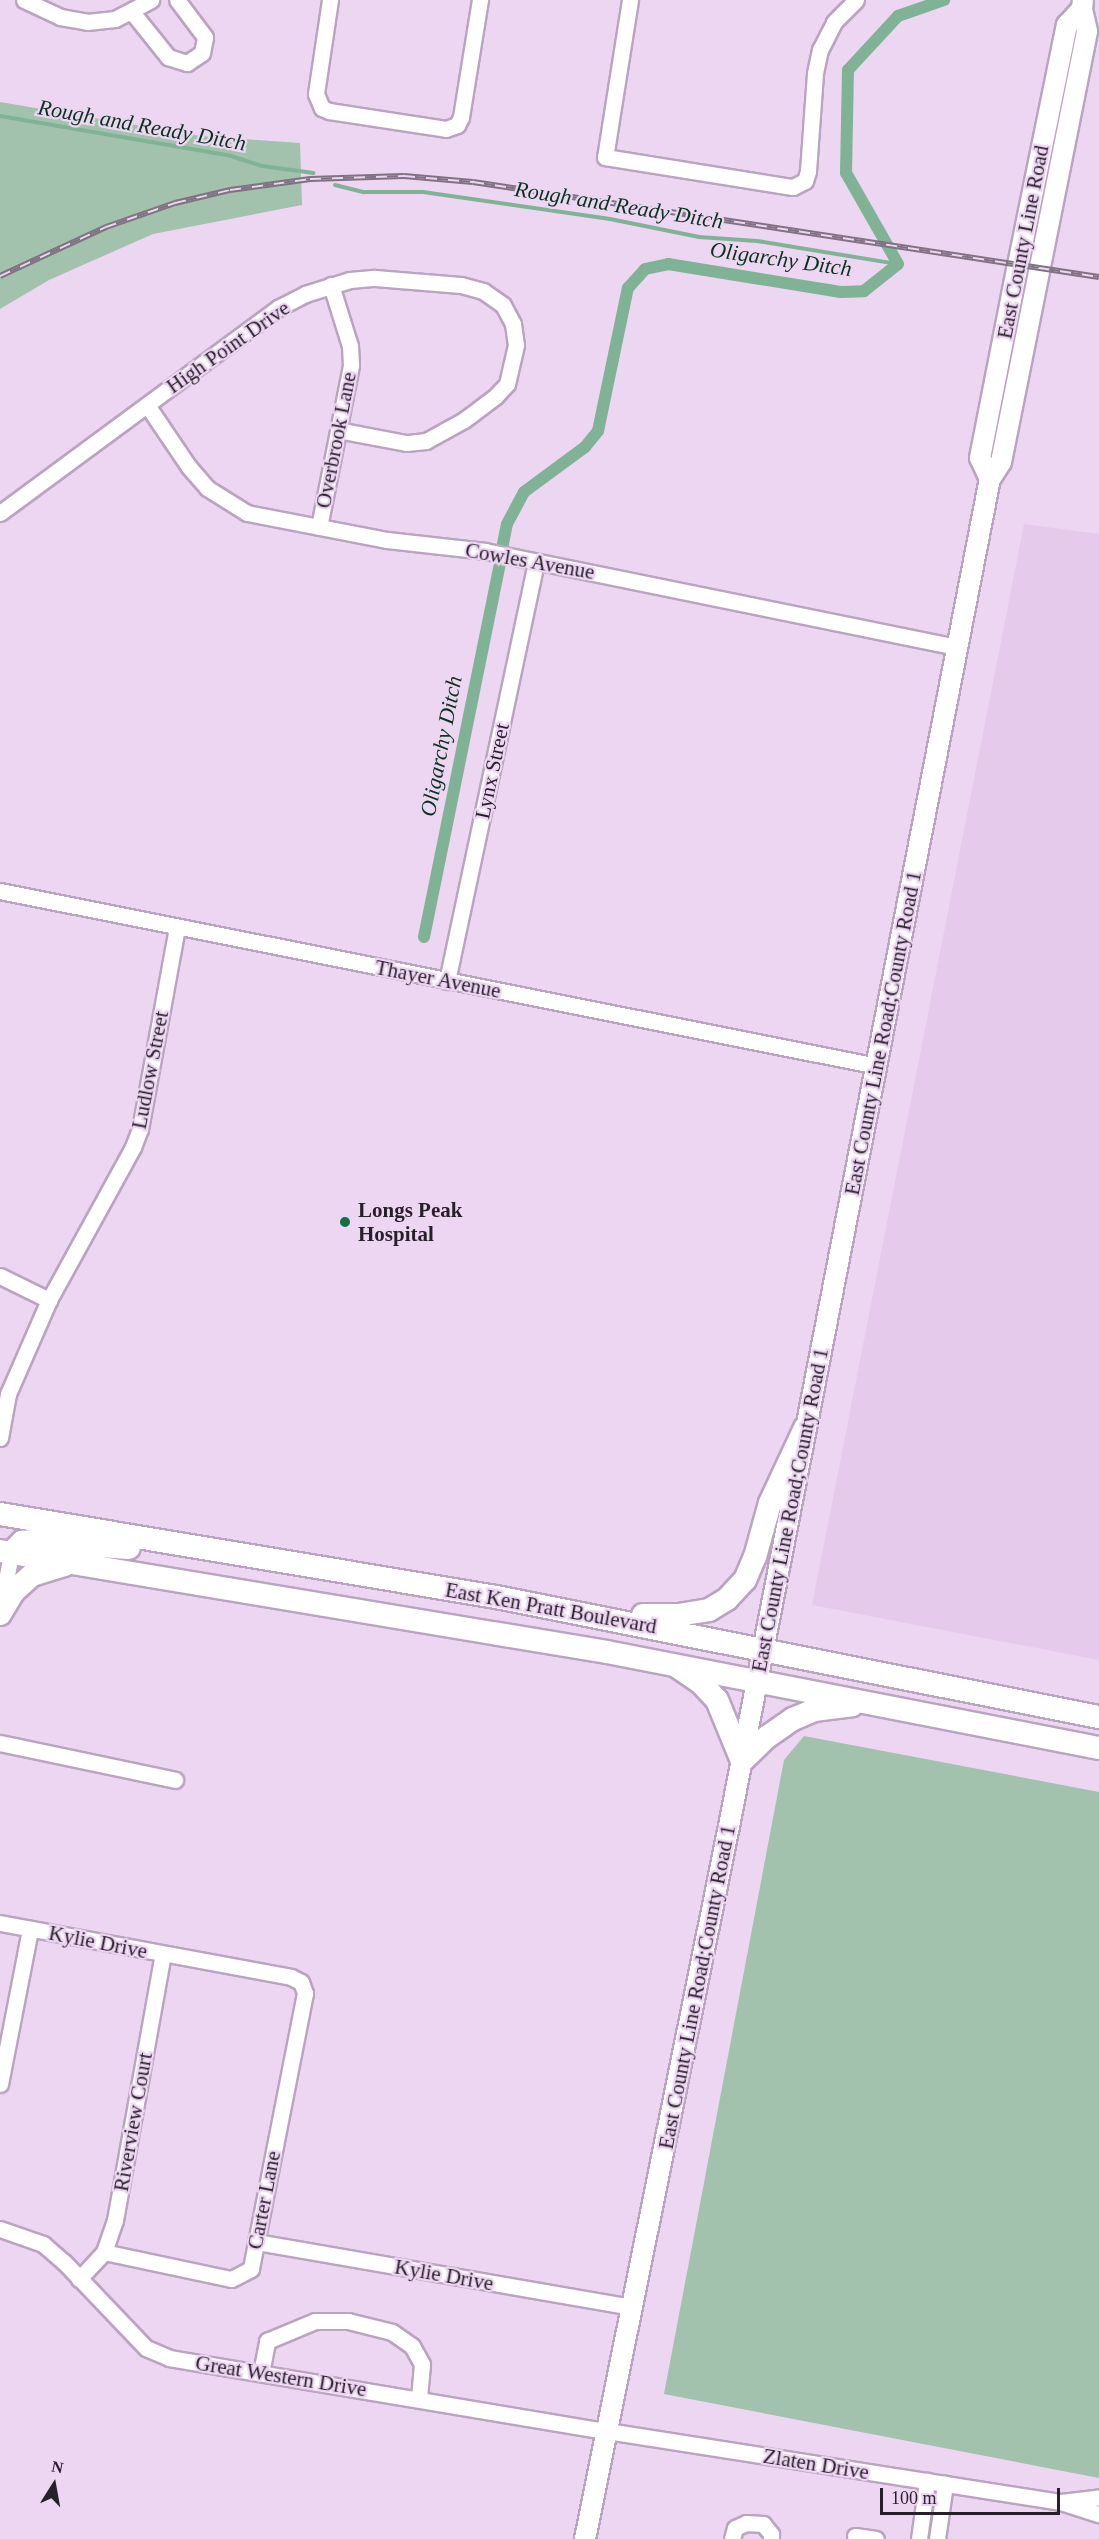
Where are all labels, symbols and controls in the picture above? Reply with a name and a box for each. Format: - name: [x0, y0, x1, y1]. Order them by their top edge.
- water label: Rough and Ready Ditch: [36, 94, 248, 156]
- street label: East County Line Road: [992, 143, 1054, 341]
- water label: Rough and Ready Ditch: [513, 175, 725, 235]
- water label: Oligarchy Ditch: [708, 236, 854, 282]
- street label: High Point Drive: [162, 295, 294, 399]
- street label: Overbrook Lane: [310, 370, 362, 510]
- street label: Cowles Avenue: [463, 537, 597, 585]
- water label: Oligarchy Ditch: [414, 673, 468, 819]
- street label: Lynx Street: [470, 721, 514, 821]
- street label: East County Line Road;County Road 1: [839, 869, 927, 1197]
- street label: Thayer Avenue: [373, 954, 503, 1004]
- street label: Ludlow Street: [126, 1009, 174, 1131]
- place label: Longs Peak Hospital: [358, 1197, 462, 1247]
- marker: Longs Peak Hospital: [336, 1213, 354, 1231]
- street label: East County Line Road;County Road 1: [746, 1346, 834, 1674]
- street label: East Ken Pratt Boulevard: [443, 1577, 659, 1639]
- street label: East County Line Road;County Road 1: [653, 1823, 741, 2151]
- street label: Kylie Drive: [47, 1920, 149, 1964]
- street label: Riverview Court: [108, 2051, 158, 2193]
- street label: Carter Lane: [242, 2149, 286, 2251]
- street label: Kylie Drive: [393, 2254, 495, 2296]
- street label: Great Western Drive: [193, 2350, 369, 2402]
- street label: Zlaten Drive: [761, 2443, 871, 2485]
- north arrow: [24, 2455, 84, 2515]
- text: N: [50, 2457, 65, 2476]
- scale bar: [883, 2476, 1063, 2514]
- text: 100 m: [891, 2488, 937, 2508]

